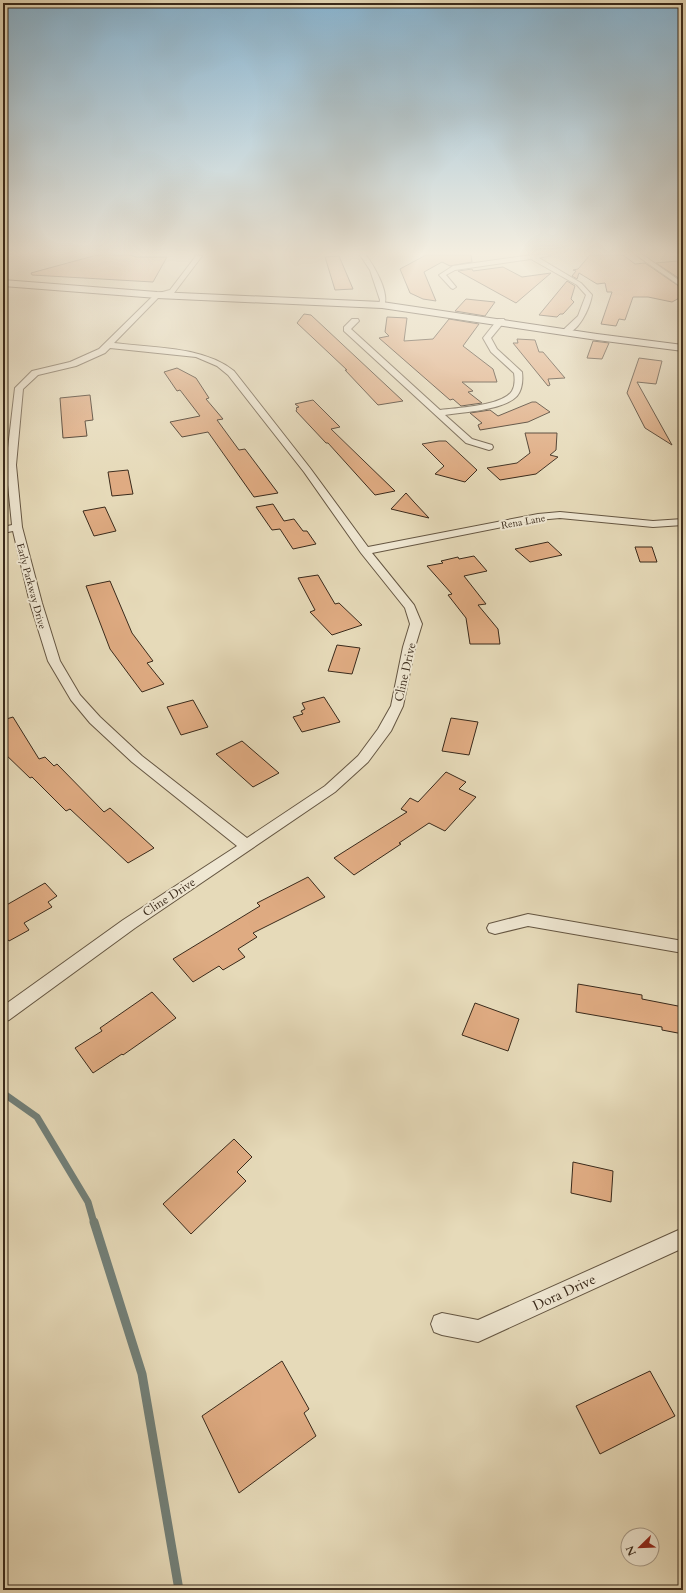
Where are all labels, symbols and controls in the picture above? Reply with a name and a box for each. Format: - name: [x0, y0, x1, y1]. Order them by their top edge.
- street label: Rena Lane: [500, 511, 547, 533]
- street label: Early Parkway Drive: [13, 542, 49, 631]
- street label: Cline Drive: [390, 641, 420, 703]
- street label: Cline Drive: [139, 874, 199, 920]
- street label: Dora Drive: [530, 1270, 599, 1315]
- north arrow: [620, 1527, 660, 1567]
- text: N: [622, 1543, 640, 1558]

